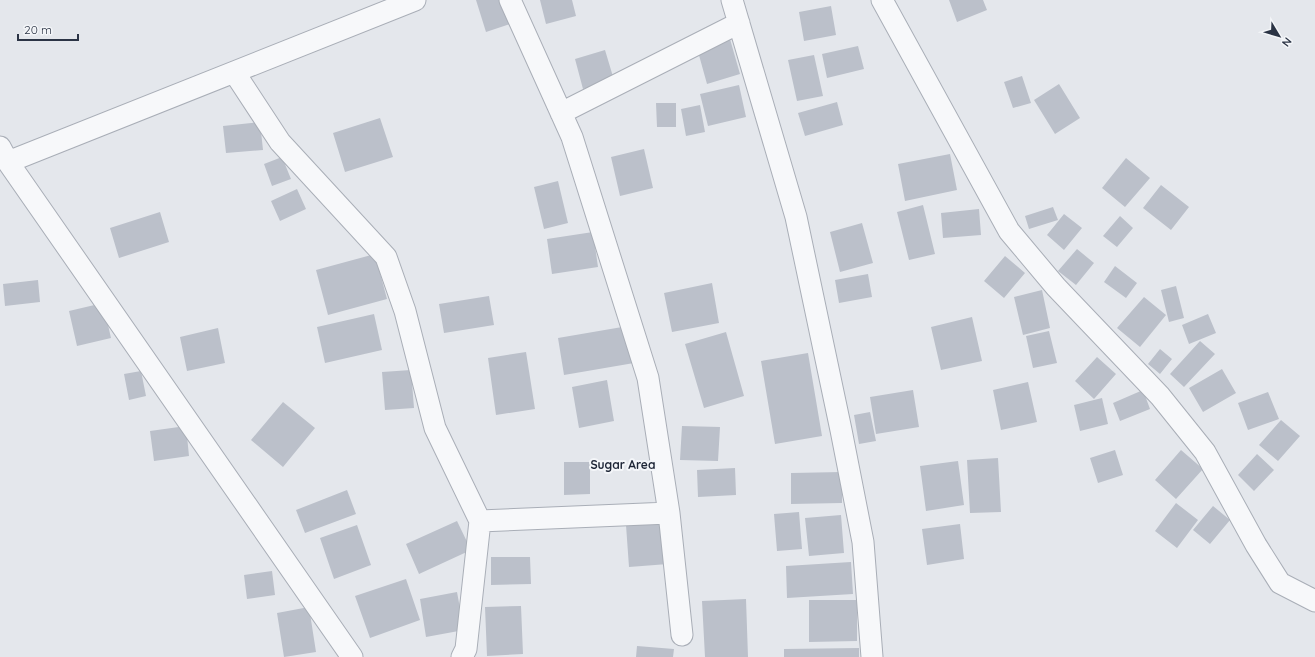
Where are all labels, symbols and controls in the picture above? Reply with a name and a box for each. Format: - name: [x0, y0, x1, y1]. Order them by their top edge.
- scale bar: [18, 16, 78, 42]
- north arrow: [1259, 16, 1299, 56]
- text: 20 m: [24, 22, 52, 37]
- text: N: [1279, 35, 1295, 50]
- district label: Sugar Area: [590, 457, 656, 472]

